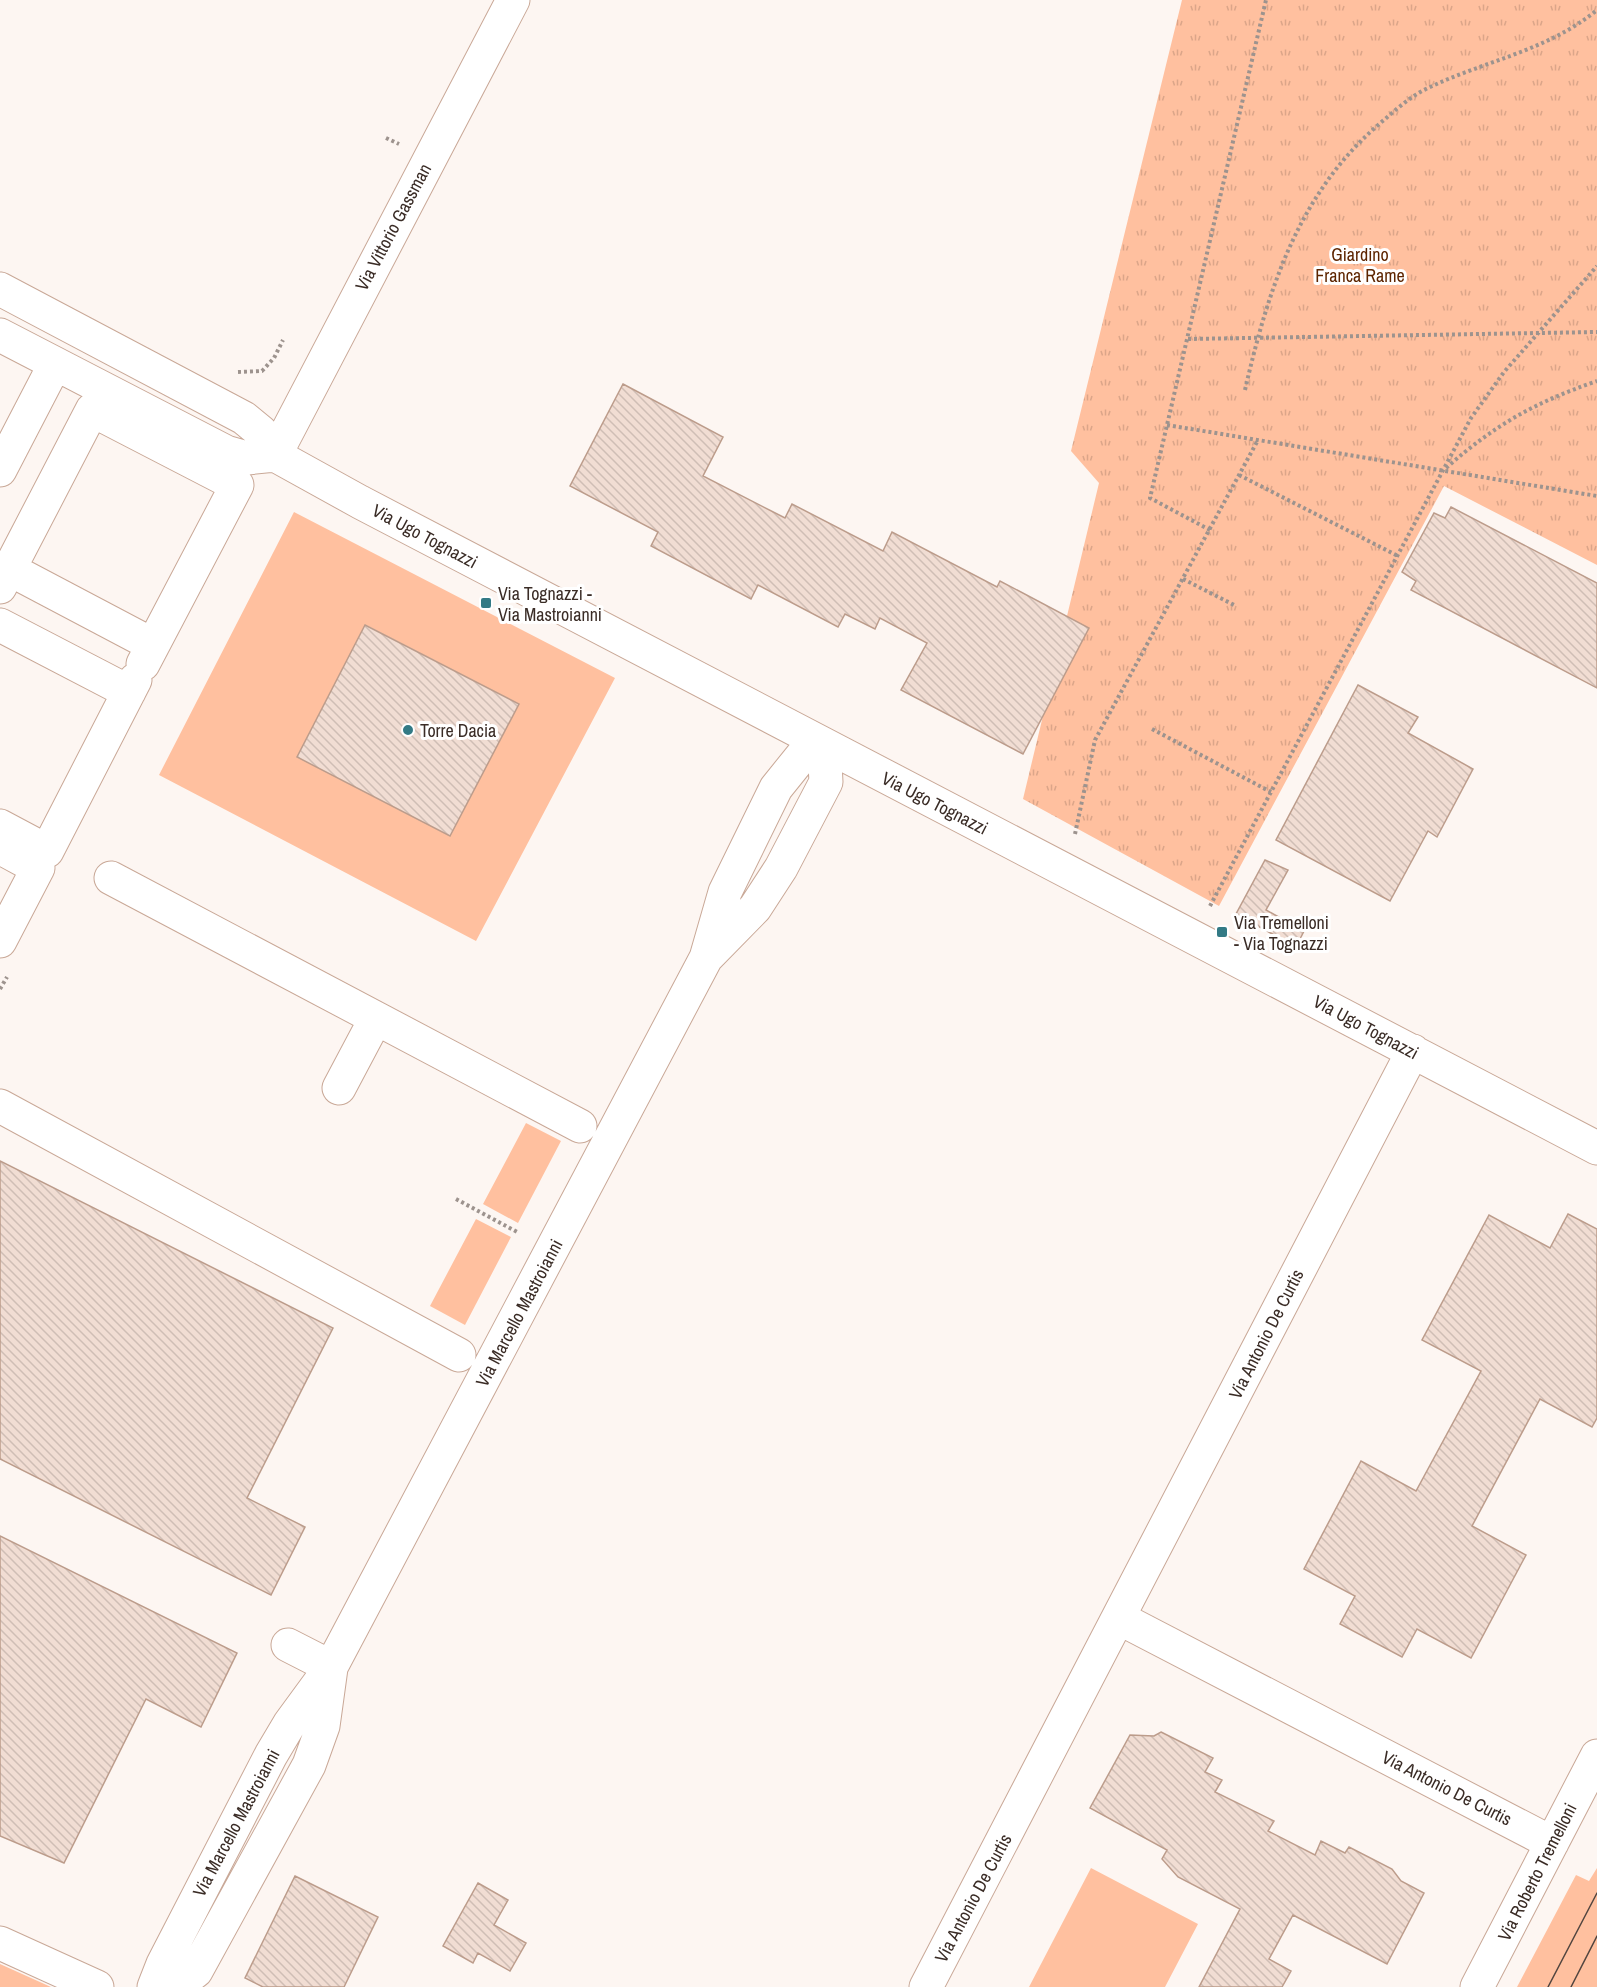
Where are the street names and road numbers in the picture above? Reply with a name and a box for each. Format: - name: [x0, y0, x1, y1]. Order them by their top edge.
- street label: Via Vittorio Gassman: [349, 159, 437, 295]
- street label: Via Ugo Tognazzi: [368, 498, 482, 574]
- street label: Via Ugo Tognazzi: [878, 766, 992, 840]
- street label: Via Ugo Tognazzi: [1309, 989, 1423, 1065]
- street label: Via Marcello Mastroianni: [470, 1235, 568, 1391]
- street label: Via Antonio De Curtis: [1223, 1265, 1309, 1403]
- street label: Via Marcello Mastroianni: [187, 1745, 285, 1901]
- street label: Via Antonio De Curtis: [1378, 1745, 1516, 1831]
- street label: Via Roberto Tremelloni: [1491, 1799, 1583, 1945]
- street label: Via Antonio De Curtis: [929, 1829, 1017, 1967]

